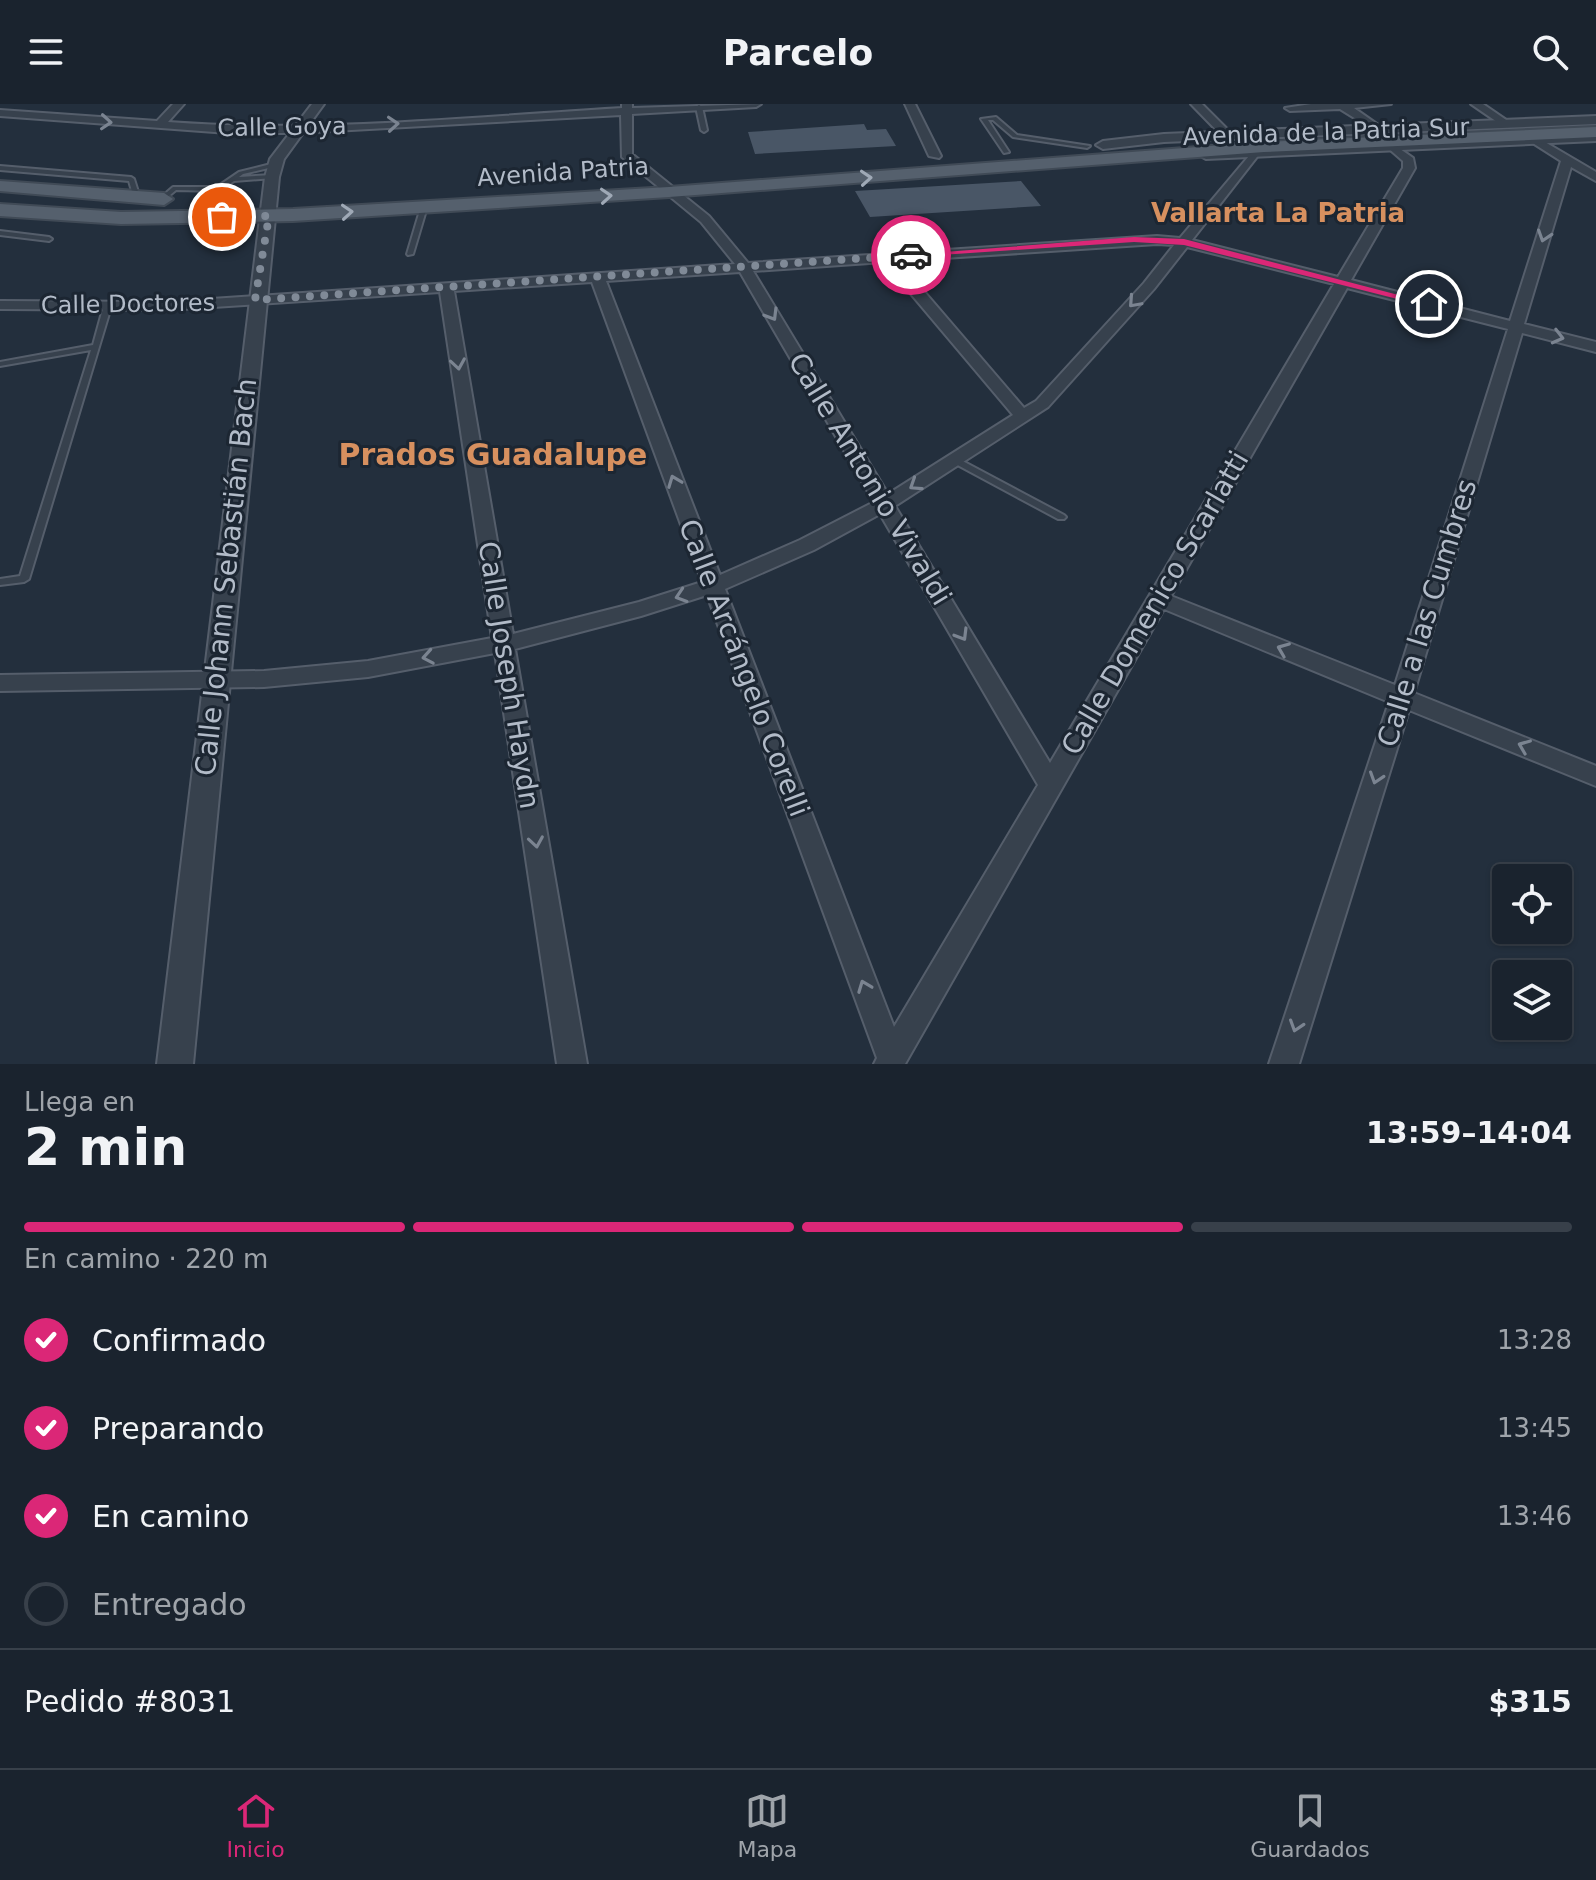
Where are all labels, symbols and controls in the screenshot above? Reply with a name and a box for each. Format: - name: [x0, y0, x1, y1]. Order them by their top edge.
- icon: menu: [24, 30, 68, 74]
- icon: search: [1528, 30, 1572, 74]
- text: Parcelo: [723, 32, 873, 73]
- street label: Calle Goya: [217, 112, 347, 142]
- one-way arrow: [100, 113, 113, 130]
- street label: Avenida de la Patria Sur: [1182, 113, 1470, 151]
- one-way arrow: [387, 116, 400, 133]
- street label: Avenida Patria: [476, 152, 650, 192]
- one-way arrow: [859, 170, 872, 187]
- pin: [188, 183, 256, 251]
- one-way arrow: [600, 188, 613, 205]
- icon: bag: [200, 195, 244, 239]
- district label: Vallarta La Patria: [1151, 198, 1405, 228]
- one-way arrow: [341, 204, 354, 221]
- courier: [871, 215, 951, 295]
- one-way arrow: [1537, 228, 1553, 242]
- icon: car: [889, 233, 933, 277]
- pin: [1395, 270, 1463, 338]
- icon: home: [1407, 282, 1451, 326]
- street label: Calle Doctores: [41, 288, 215, 320]
- one-way arrow: [1129, 293, 1144, 307]
- one-way arrow: [762, 306, 778, 321]
- one-way arrow: [1550, 327, 1564, 344]
- street label: Calle Antonio Vivaldi: [782, 347, 958, 611]
- one-way arrow: [449, 357, 466, 371]
- street label: Calle Johann Sebastián Bach: [189, 377, 263, 777]
- district label: Prados Guadalupe: [339, 437, 647, 472]
- street label: Calle Domenico Scarlatti: [1054, 445, 1256, 761]
- one-way arrow: [667, 475, 684, 489]
- street label: Calle a las Cumbres: [1371, 475, 1483, 751]
- one-way arrow: [909, 476, 924, 491]
- street label: Calle Arcángelo Corelli: [672, 515, 816, 821]
- street label: Calle Joseph Haydn: [472, 539, 546, 811]
- one-way arrow: [674, 587, 688, 603]
- one-way arrow: [952, 626, 968, 640]
- one-way arrow: [1277, 642, 1291, 659]
- one-way arrow: [421, 648, 435, 665]
- one-way arrow: [1518, 740, 1532, 756]
- one-way arrow: [1369, 771, 1385, 785]
- one-way arrow: [526, 835, 543, 849]
- map controls: [1492, 864, 1572, 1040]
- button: locate: [1492, 864, 1572, 944]
- button: layers: [1492, 960, 1572, 1040]
- one-way arrow: [858, 980, 874, 994]
- one-way arrow: [1289, 1018, 1305, 1032]
- text: Llega en: [24, 1087, 135, 1117]
- text: 13:59–14:04: [1366, 1115, 1572, 1150]
- text: 2 min: [24, 1117, 187, 1177]
- text: En camino · 220 m: [24, 1244, 268, 1274]
- icon: check: [24, 1318, 68, 1362]
- text: Confirmado: [92, 1323, 266, 1358]
- text: 13:28: [1497, 1325, 1572, 1355]
- icon: check: [24, 1406, 68, 1450]
- text: Preparando: [92, 1411, 264, 1446]
- text: 13:45: [1497, 1413, 1572, 1443]
- icon: check: [24, 1494, 68, 1538]
- text: En camino: [92, 1499, 249, 1534]
- text: 13:46: [1497, 1501, 1572, 1531]
- text: Entregado: [92, 1587, 247, 1622]
- text: Pedido #8031: [24, 1684, 235, 1719]
- text: $315: [1489, 1684, 1572, 1719]
- tab: Inicio: [226, 1789, 285, 1862]
- tab: Mapa: [737, 1789, 797, 1862]
- tab: Guardados: [1250, 1789, 1370, 1862]

